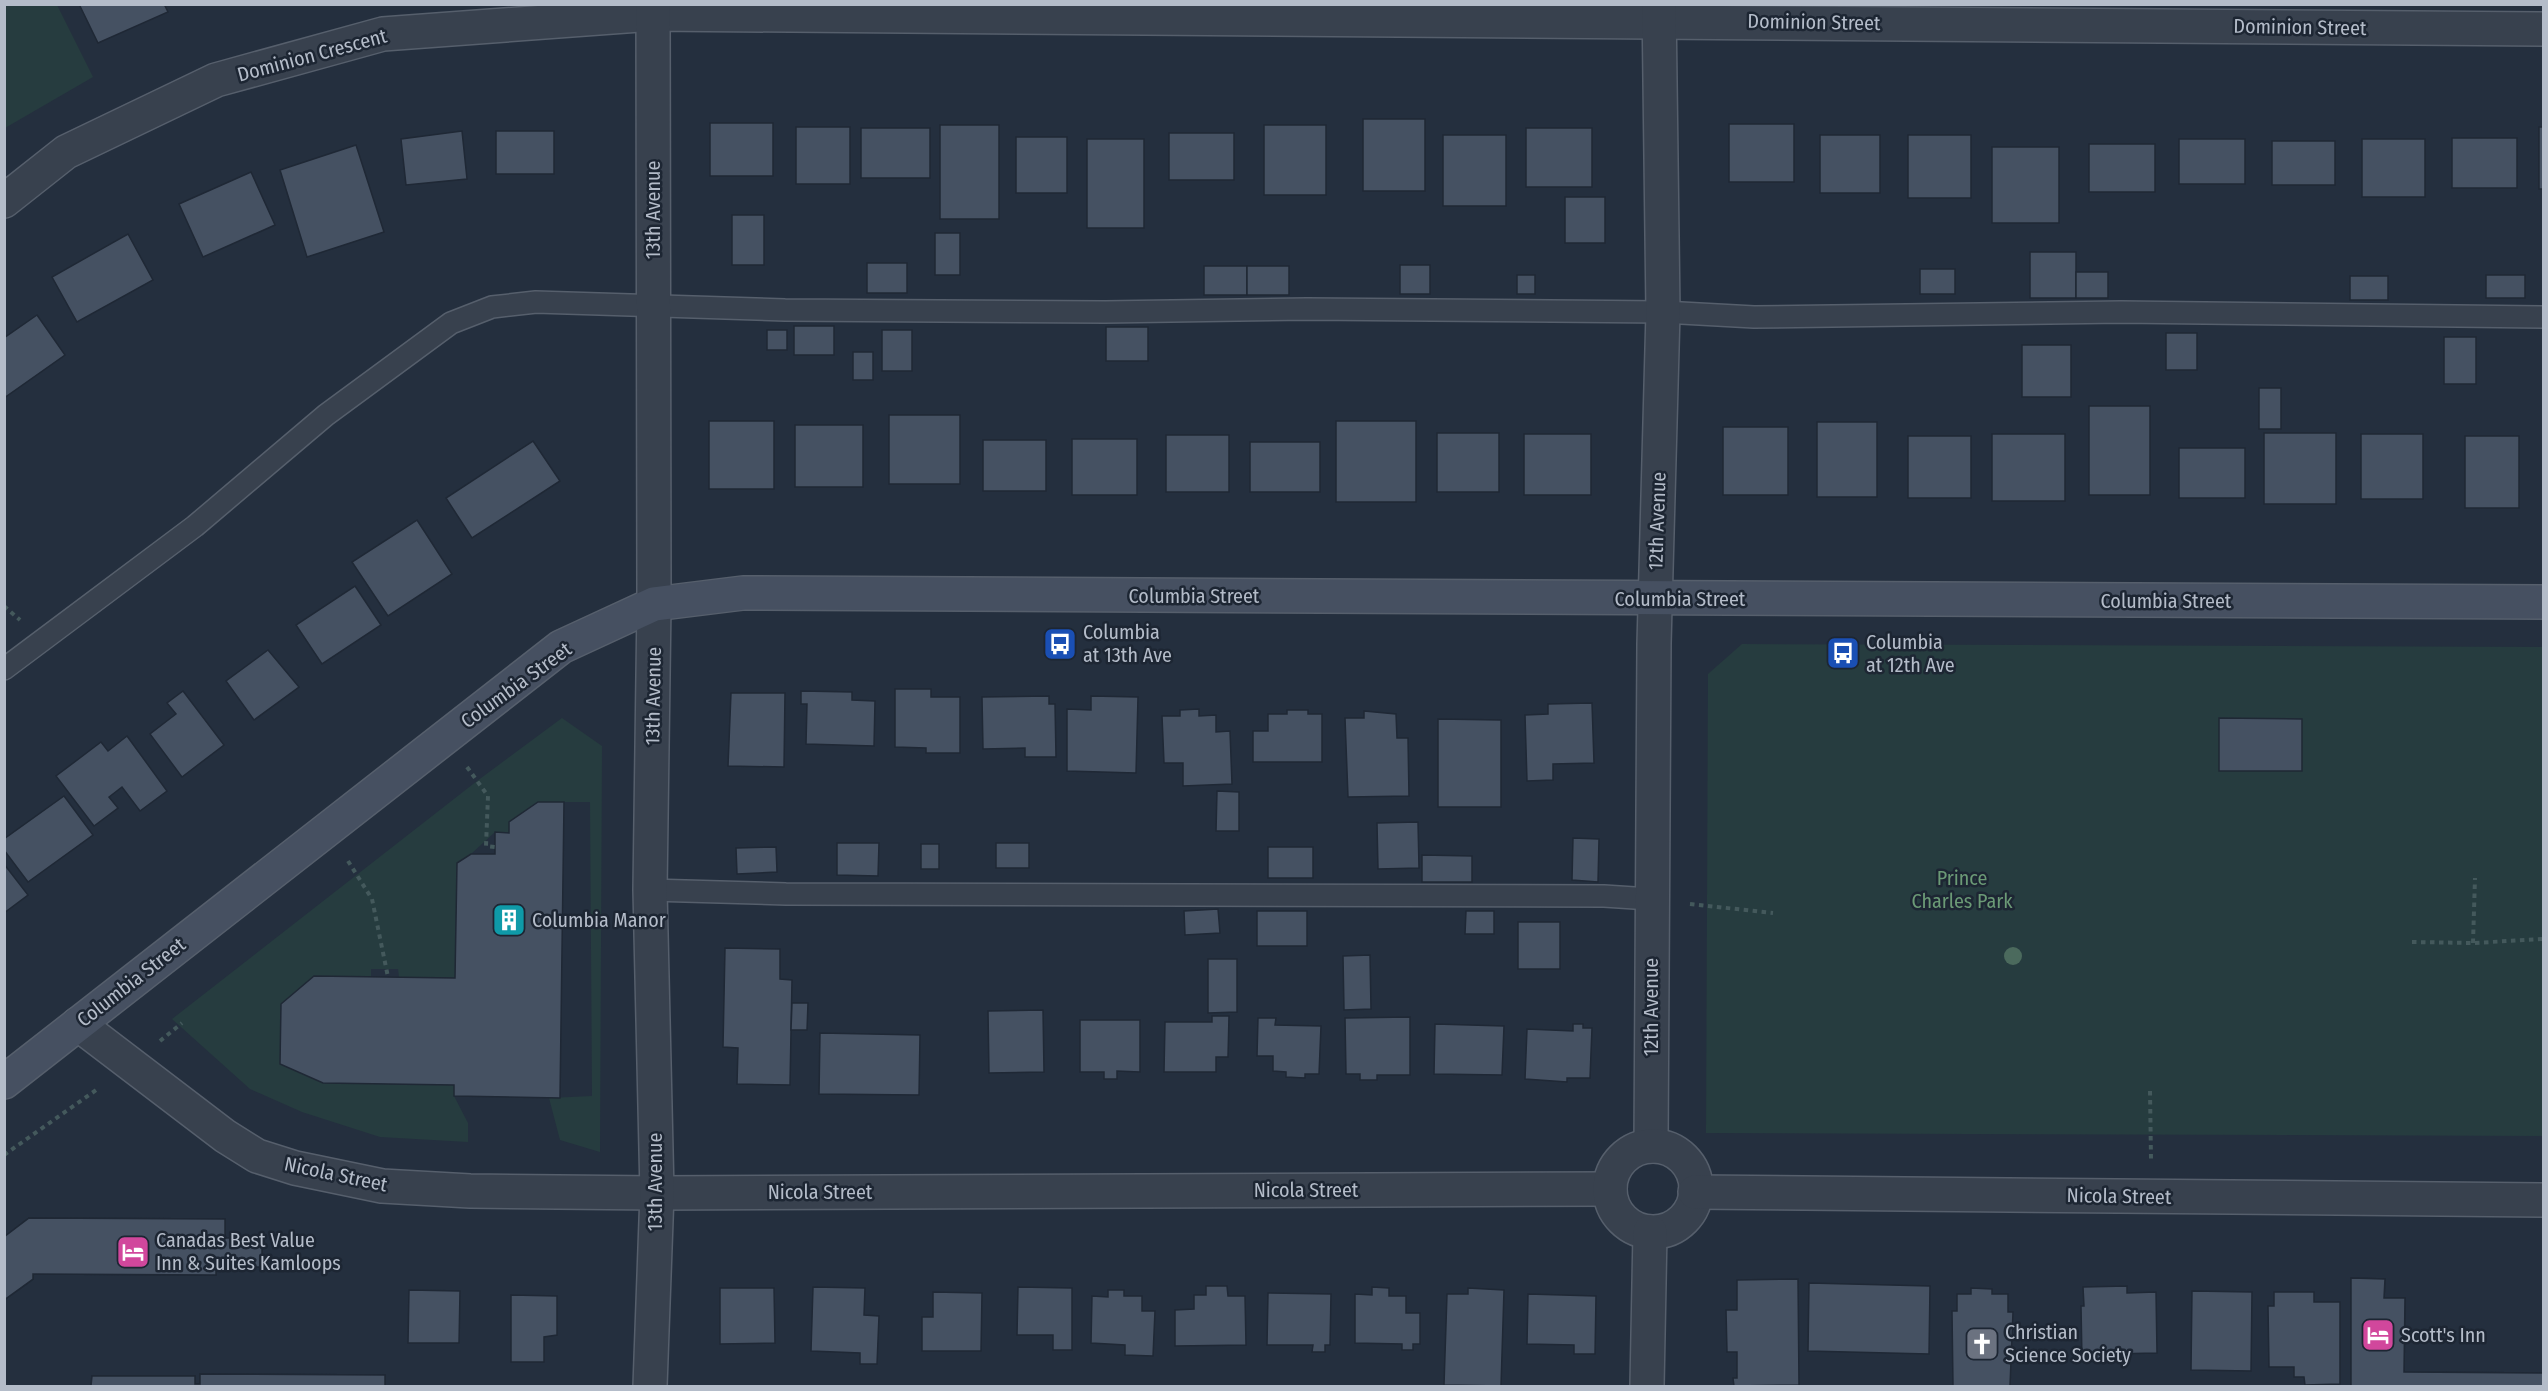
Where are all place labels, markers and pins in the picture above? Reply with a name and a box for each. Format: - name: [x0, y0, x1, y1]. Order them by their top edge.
- place label: Columbia at 13th Ave: [1083, 620, 1172, 667]
- bus stop icon: Columbia at 13th Ave: [1042, 626, 1078, 662]
- place label: Columbia at 12th Ave: [1866, 630, 1955, 677]
- bus stop icon: Columbia at 12th Ave: [1825, 635, 1861, 671]
- building icon: Columbia Manor: [491, 902, 527, 938]
- place label: Columbia Manor: [532, 908, 666, 932]
- place label: Canadas Best Value Inn & Suites Kamloops: [156, 1228, 341, 1275]
- hotel icon: Canadas Best Value Inn & Suites Kamloops: [115, 1234, 151, 1270]
- hotel icon: Scott's Inn: [2360, 1317, 2396, 1353]
- place label: Christian Science Society: [2005, 1320, 2131, 1367]
- place label: Scott's Inn: [2401, 1323, 2486, 1347]
- church icon: Christian Science Society: [1964, 1326, 2000, 1362]

